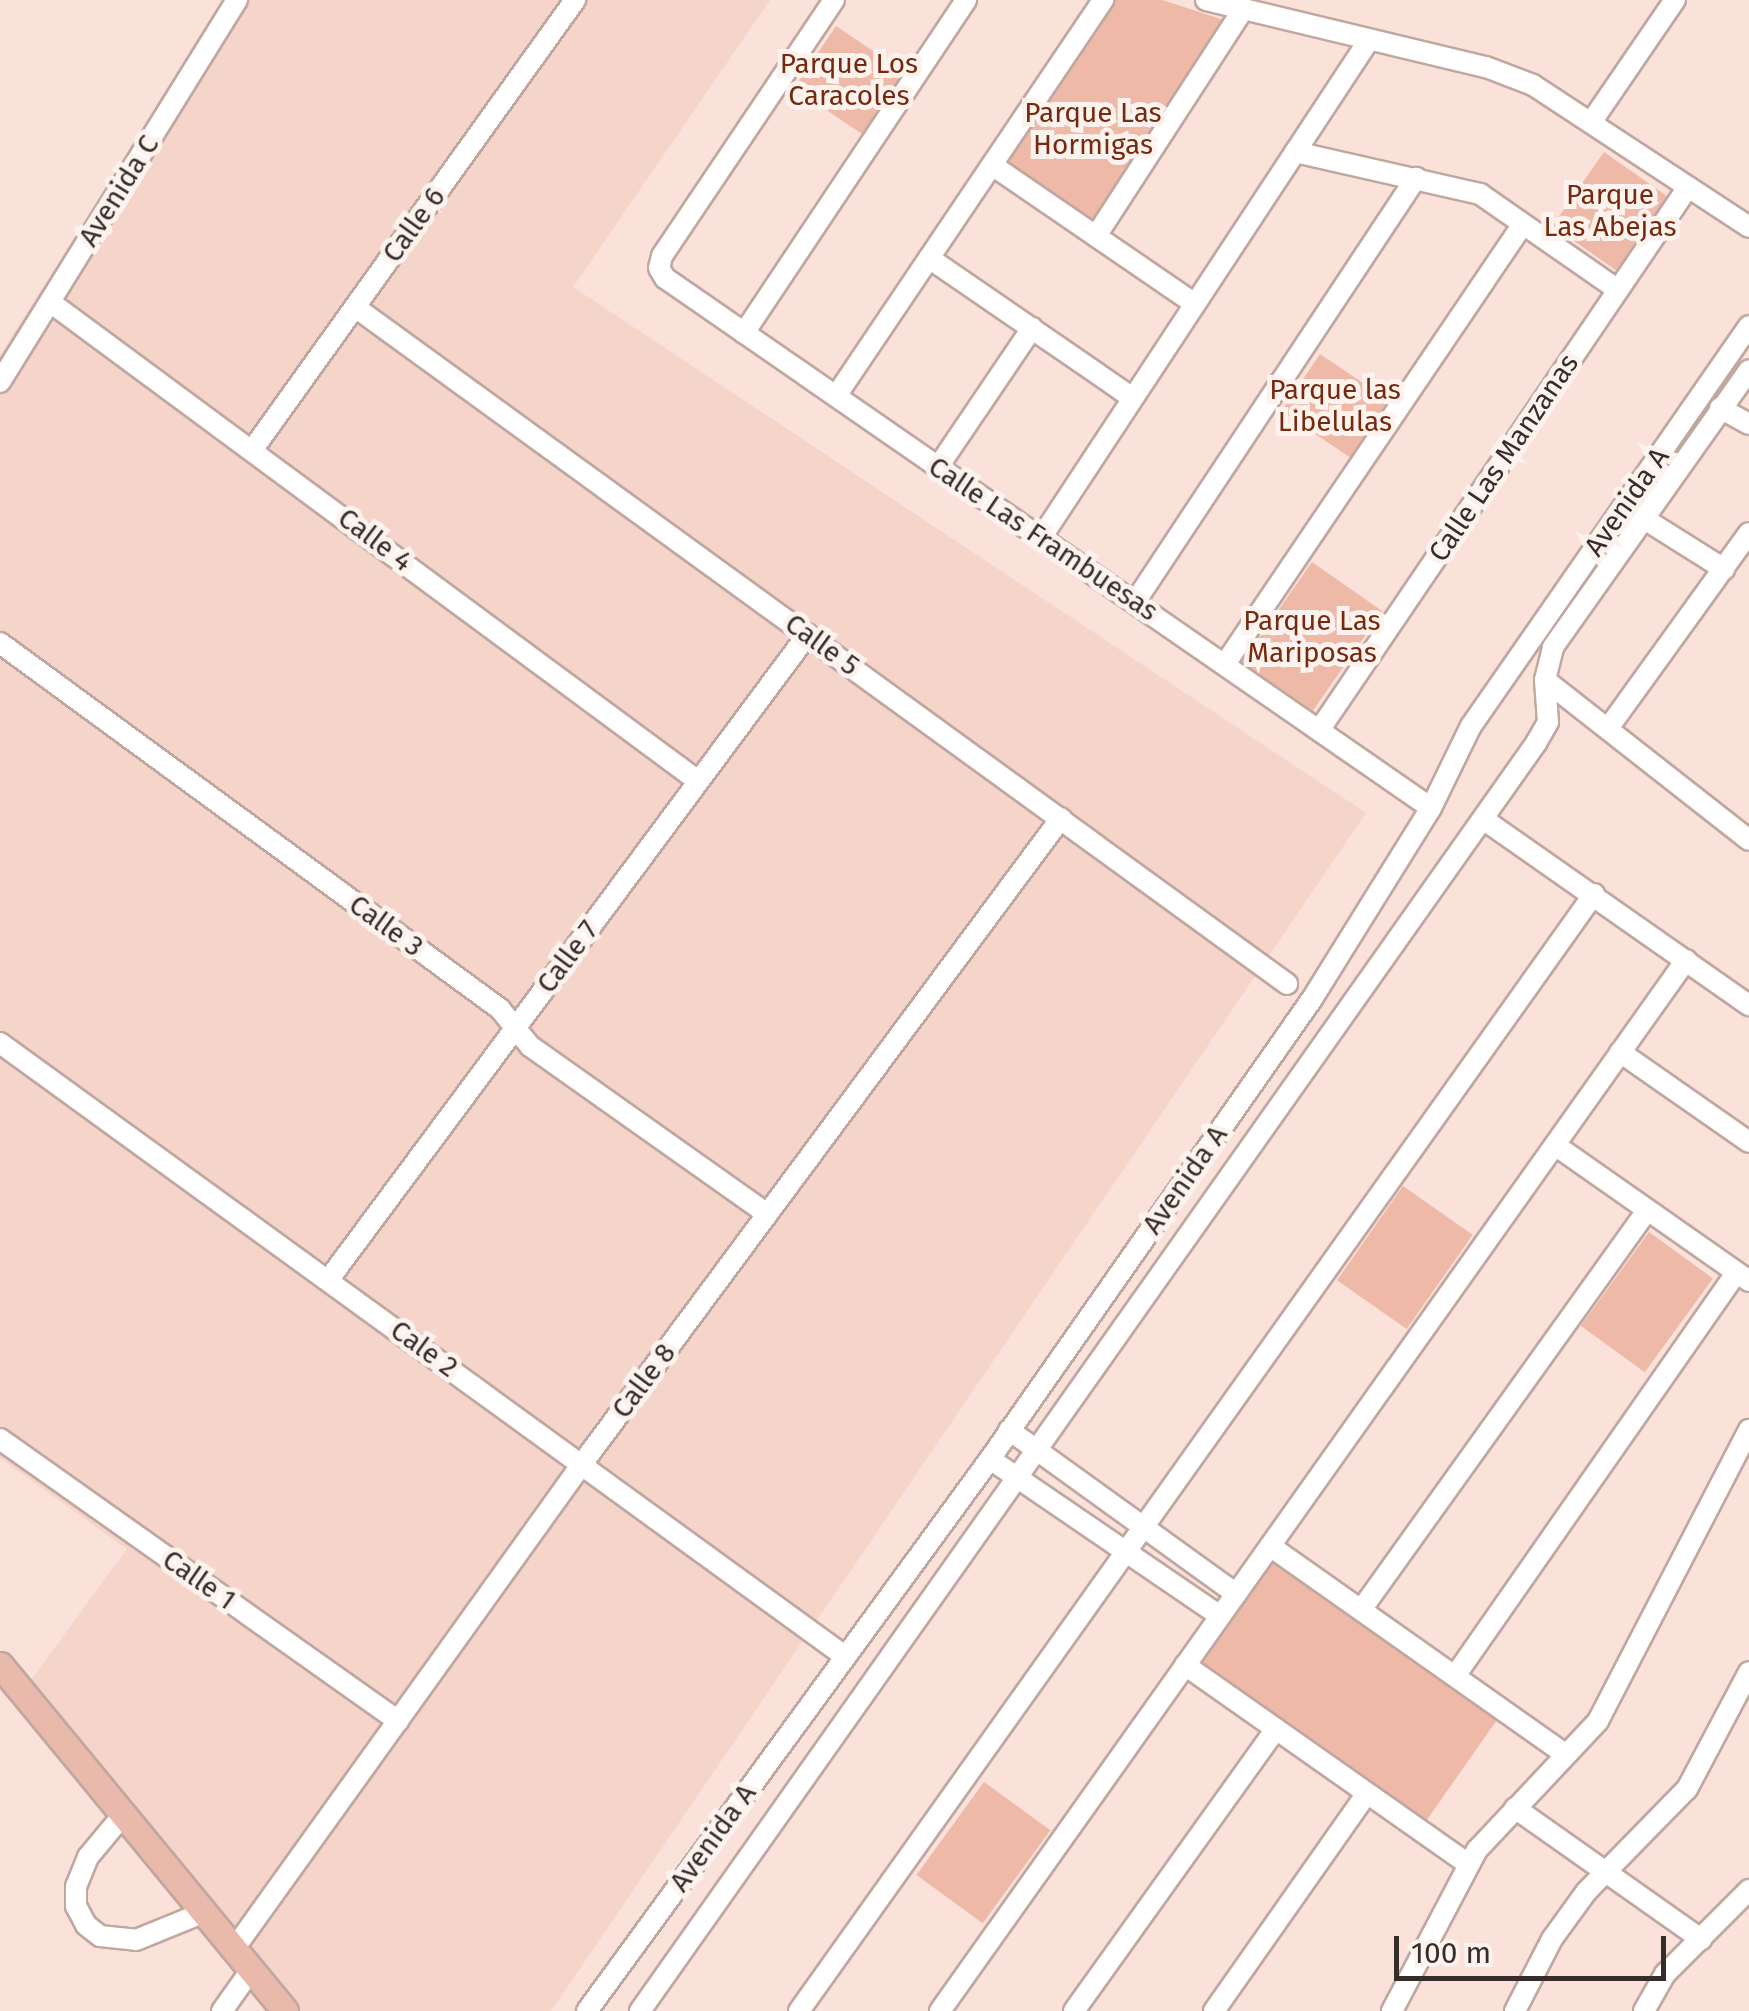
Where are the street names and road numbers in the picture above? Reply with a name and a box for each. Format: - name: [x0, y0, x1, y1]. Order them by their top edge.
- street label: Avenida C: [72, 129, 166, 253]
- street label: Calle 6: [376, 181, 452, 269]
- street label: Calle Las Manzanas: [1422, 348, 1586, 568]
- street label: Avenida A: [1577, 441, 1677, 563]
- street label: Calle Las Frambuesas: [922, 450, 1164, 628]
- street label: Calle 4: [331, 501, 419, 579]
- street label: Calle 5: [778, 607, 866, 683]
- street label: Calle 3: [342, 888, 430, 964]
- street label: Calle 7: [530, 914, 606, 1000]
- street label: Avenida A: [1135, 1119, 1235, 1241]
- street label: Cale 2: [384, 1313, 464, 1385]
- street label: Calle 8: [605, 1337, 683, 1425]
- street label: Calle 1: [156, 1543, 242, 1617]
- street label: Avenida A: [663, 1778, 763, 1898]

